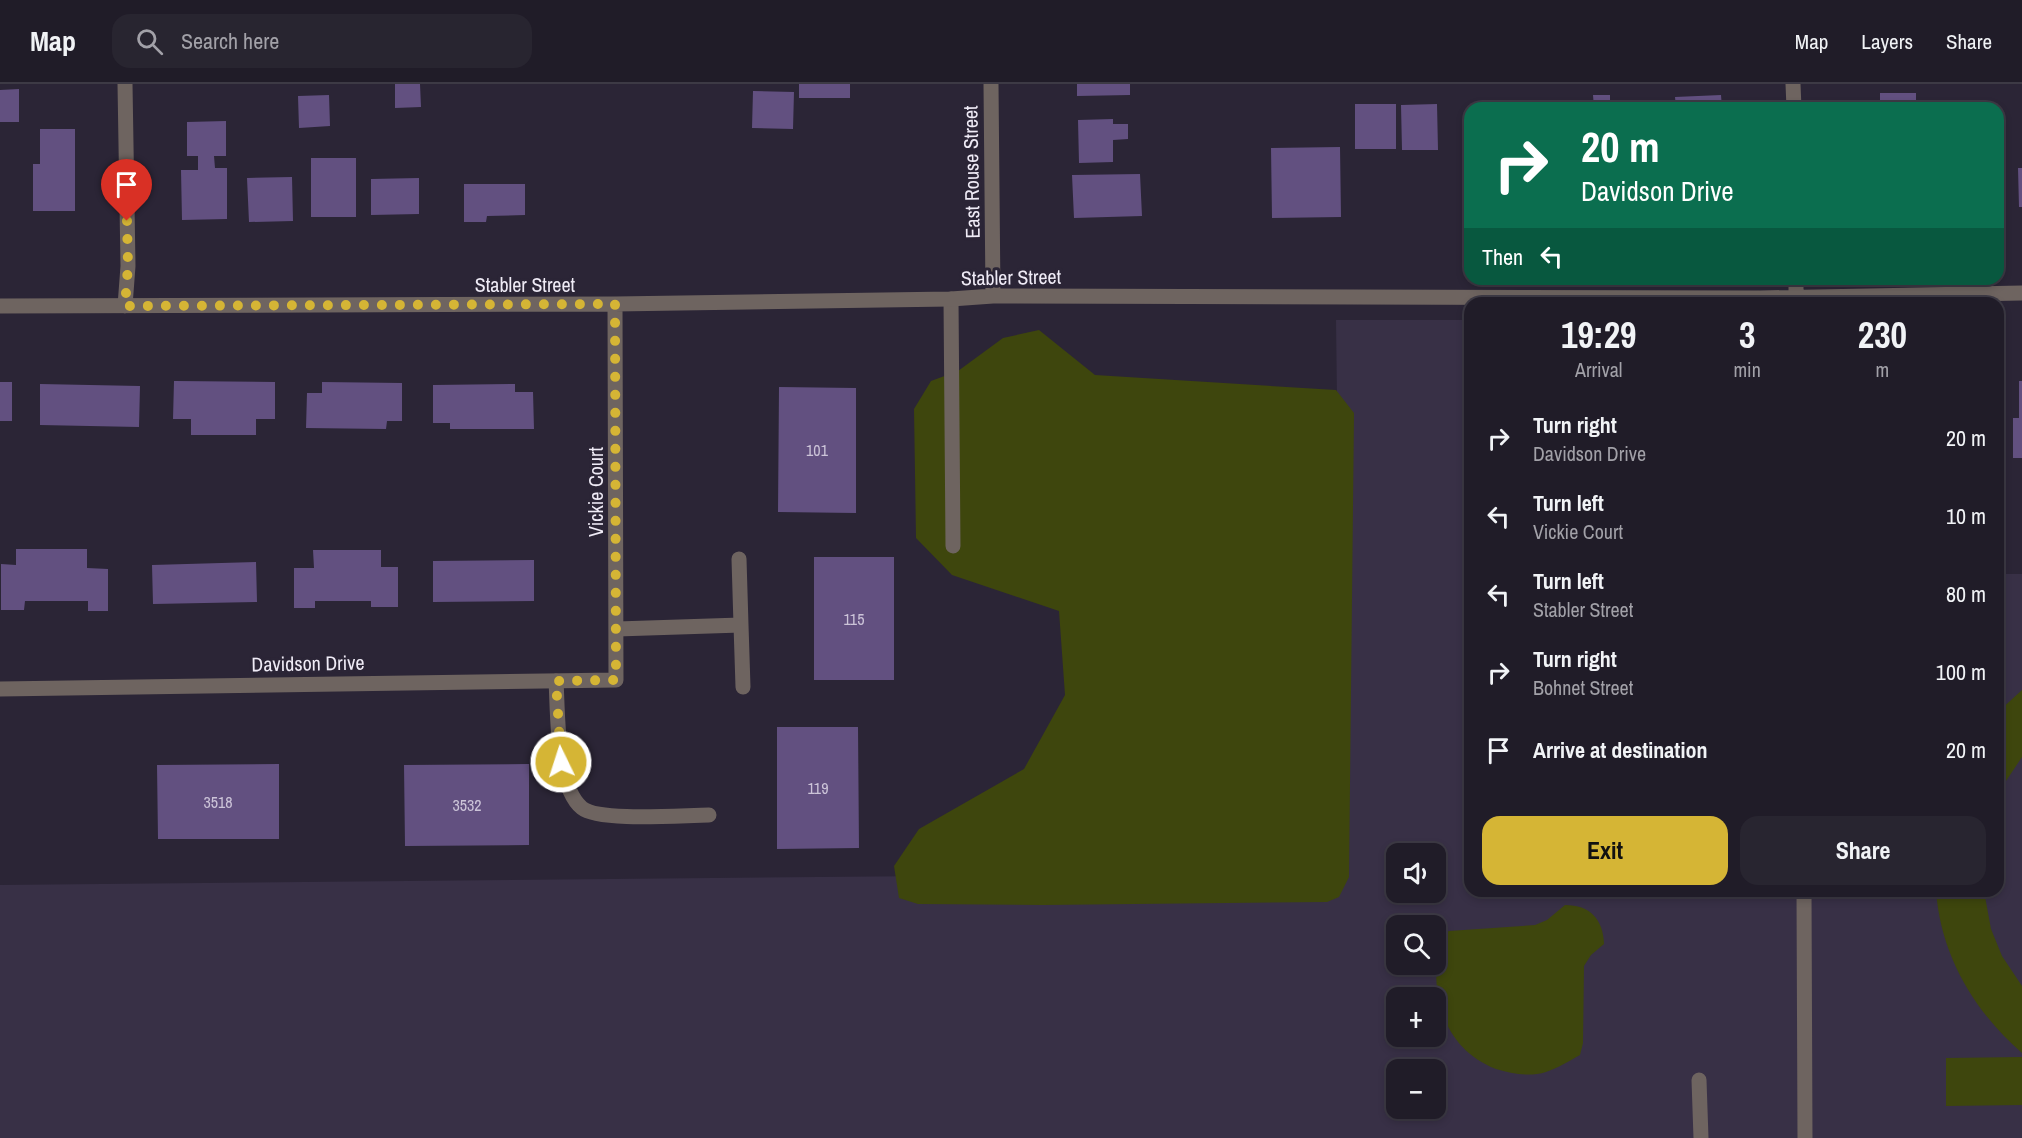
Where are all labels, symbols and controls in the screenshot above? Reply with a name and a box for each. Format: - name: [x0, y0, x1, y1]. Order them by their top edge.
- search box: [112, 14, 532, 68]
- text: Map: [30, 22, 76, 60]
- icon: search: [133, 25, 166, 58]
- text: Search here: [181, 26, 279, 56]
- text: Map: [1795, 27, 1828, 56]
- text: Layers: [1861, 27, 1913, 56]
- text: Share: [1946, 27, 1992, 56]
- street label: East Rouse Street: [956, 105, 986, 239]
- text: 20 m: [1581, 119, 1660, 175]
- icon: right: [1482, 126, 1560, 204]
- pin: [101, 159, 152, 221]
- icon: arrive: [110, 168, 143, 201]
- text: Davidson Drive: [1581, 173, 1734, 209]
- icon: left: [1535, 240, 1568, 273]
- text: Then: [1482, 242, 1523, 272]
- street label: Stabler Street: [961, 263, 1062, 291]
- street label: Stabler Street: [475, 271, 576, 298]
- text: 19:29: [1561, 311, 1636, 359]
- text: 3: [1739, 311, 1755, 359]
- text: 230: [1858, 311, 1907, 359]
- text: Arrival: [1575, 356, 1622, 383]
- text: min: [1733, 356, 1761, 383]
- text: m: [1876, 356, 1889, 383]
- text: Turn right: [1533, 410, 1617, 440]
- icon: right: [1482, 422, 1515, 455]
- text: 20 m: [1946, 423, 1986, 453]
- house number: 101: [806, 439, 829, 461]
- text: Davidson Drive: [1533, 440, 1646, 467]
- street label: Vickie Court: [582, 447, 609, 537]
- text: Turn left: [1533, 488, 1604, 518]
- icon: left: [1482, 500, 1515, 533]
- text: 10 m: [1946, 501, 1986, 531]
- text: Vickie Court: [1533, 518, 1623, 545]
- text: Turn left: [1533, 566, 1604, 596]
- icon: left: [1482, 578, 1515, 611]
- text: 80 m: [1946, 579, 1986, 609]
- text: Stabler Street: [1533, 596, 1633, 623]
- house number: 115: [844, 608, 864, 630]
- text: Turn right: [1533, 644, 1617, 674]
- street label: Davidson Drive: [251, 649, 365, 677]
- icon: right: [1482, 656, 1515, 689]
- text: 100 m: [1936, 657, 1986, 687]
- text: Bohnet Street: [1533, 674, 1633, 701]
- position arrow: [529, 730, 593, 794]
- icon: arrive: [1482, 734, 1515, 767]
- text: Arrive at destination: [1533, 735, 1707, 765]
- text: 20 m: [1946, 735, 1986, 765]
- house number: 119: [808, 777, 828, 799]
- house number: 3518: [203, 791, 233, 813]
- house number: 3532: [452, 794, 482, 816]
- button: Exit: [1482, 816, 1728, 885]
- button: Share: [1740, 816, 1986, 885]
- map controls: [1386, 843, 1446, 1119]
- button: sound: [1386, 843, 1446, 903]
- button: search: [1386, 915, 1446, 975]
- button: +: [1386, 987, 1446, 1047]
- button: −: [1386, 1059, 1446, 1119]

